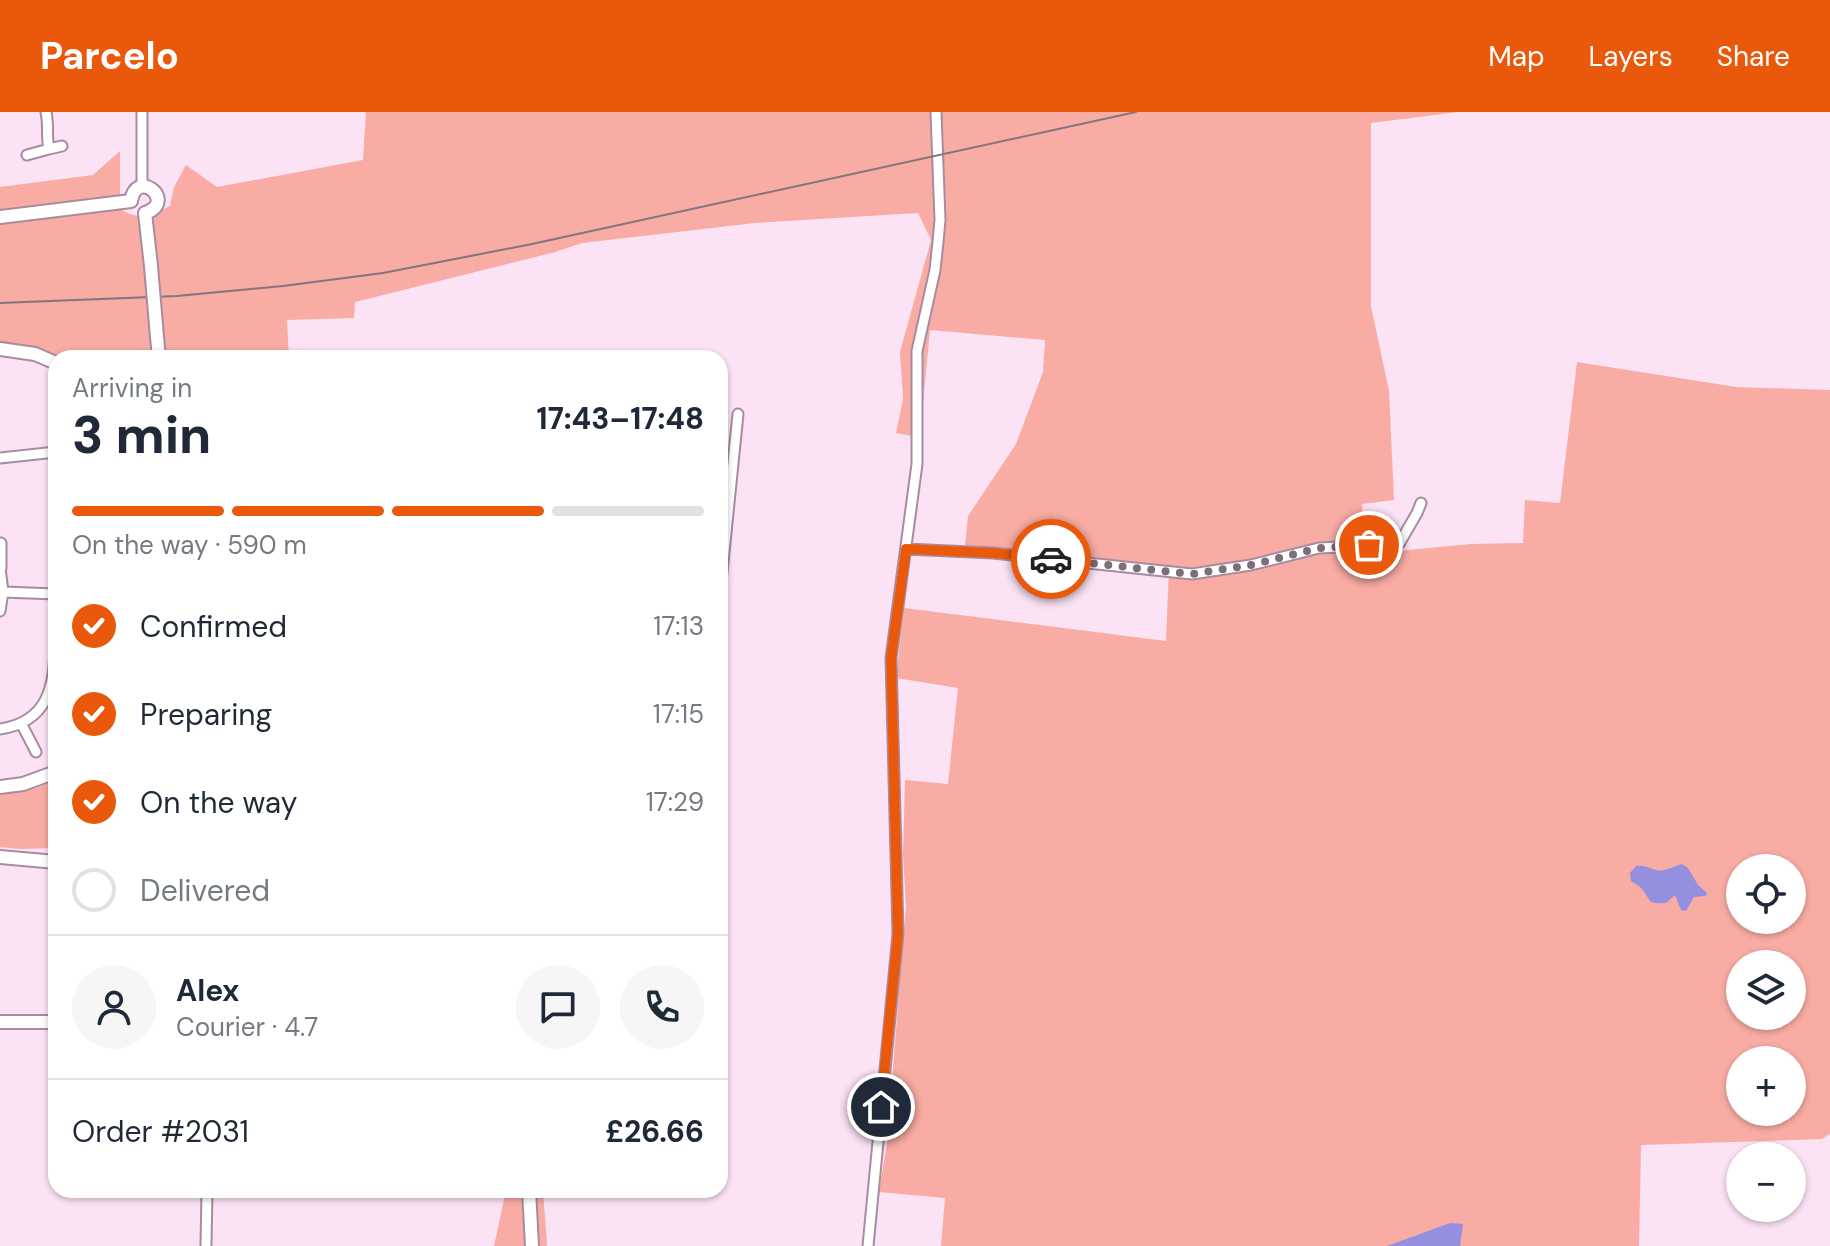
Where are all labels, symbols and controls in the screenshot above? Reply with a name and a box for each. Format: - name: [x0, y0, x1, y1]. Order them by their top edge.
- text: Parcelo: [40, 31, 179, 81]
- text: Map: [1488, 38, 1545, 75]
- text: Layers: [1589, 38, 1673, 75]
- text: Share: [1717, 38, 1790, 75]
- text: Arriving in: [72, 371, 192, 405]
- text: 17:43–17:48: [537, 399, 704, 438]
- text: 3 min: [72, 401, 211, 469]
- pin: [1335, 511, 1403, 579]
- courier: [1011, 519, 1091, 599]
- icon: bag: [1347, 523, 1391, 567]
- text: On the way · 590 m: [72, 528, 307, 562]
- icon: car: [1029, 537, 1073, 581]
- icon: check: [72, 604, 116, 648]
- text: Confirmed: [140, 607, 287, 646]
- text: 17:13: [653, 609, 704, 643]
- icon: check: [72, 692, 116, 736]
- text: Preparing: [140, 695, 272, 734]
- text: 17:15: [653, 697, 704, 731]
- icon: check: [72, 780, 116, 824]
- text: On the way: [140, 783, 297, 822]
- text: 17:29: [646, 785, 704, 819]
- map controls: [1726, 854, 1806, 1222]
- button: locate: [1726, 854, 1806, 934]
- text: Delivered: [140, 871, 270, 910]
- button: layers: [1726, 950, 1806, 1030]
- button: person: [72, 965, 156, 1049]
- button: chat: [516, 965, 600, 1049]
- button: phone: [620, 965, 704, 1049]
- text: Alex: [176, 971, 239, 1010]
- text: Courier · 4.7: [176, 1010, 318, 1044]
- button: +: [1726, 1046, 1806, 1126]
- pin: [847, 1073, 915, 1141]
- icon: home: [859, 1085, 903, 1129]
- text: Order #2031: [72, 1112, 249, 1151]
- text: £26.66: [605, 1112, 704, 1151]
- button: −: [1726, 1142, 1806, 1222]

